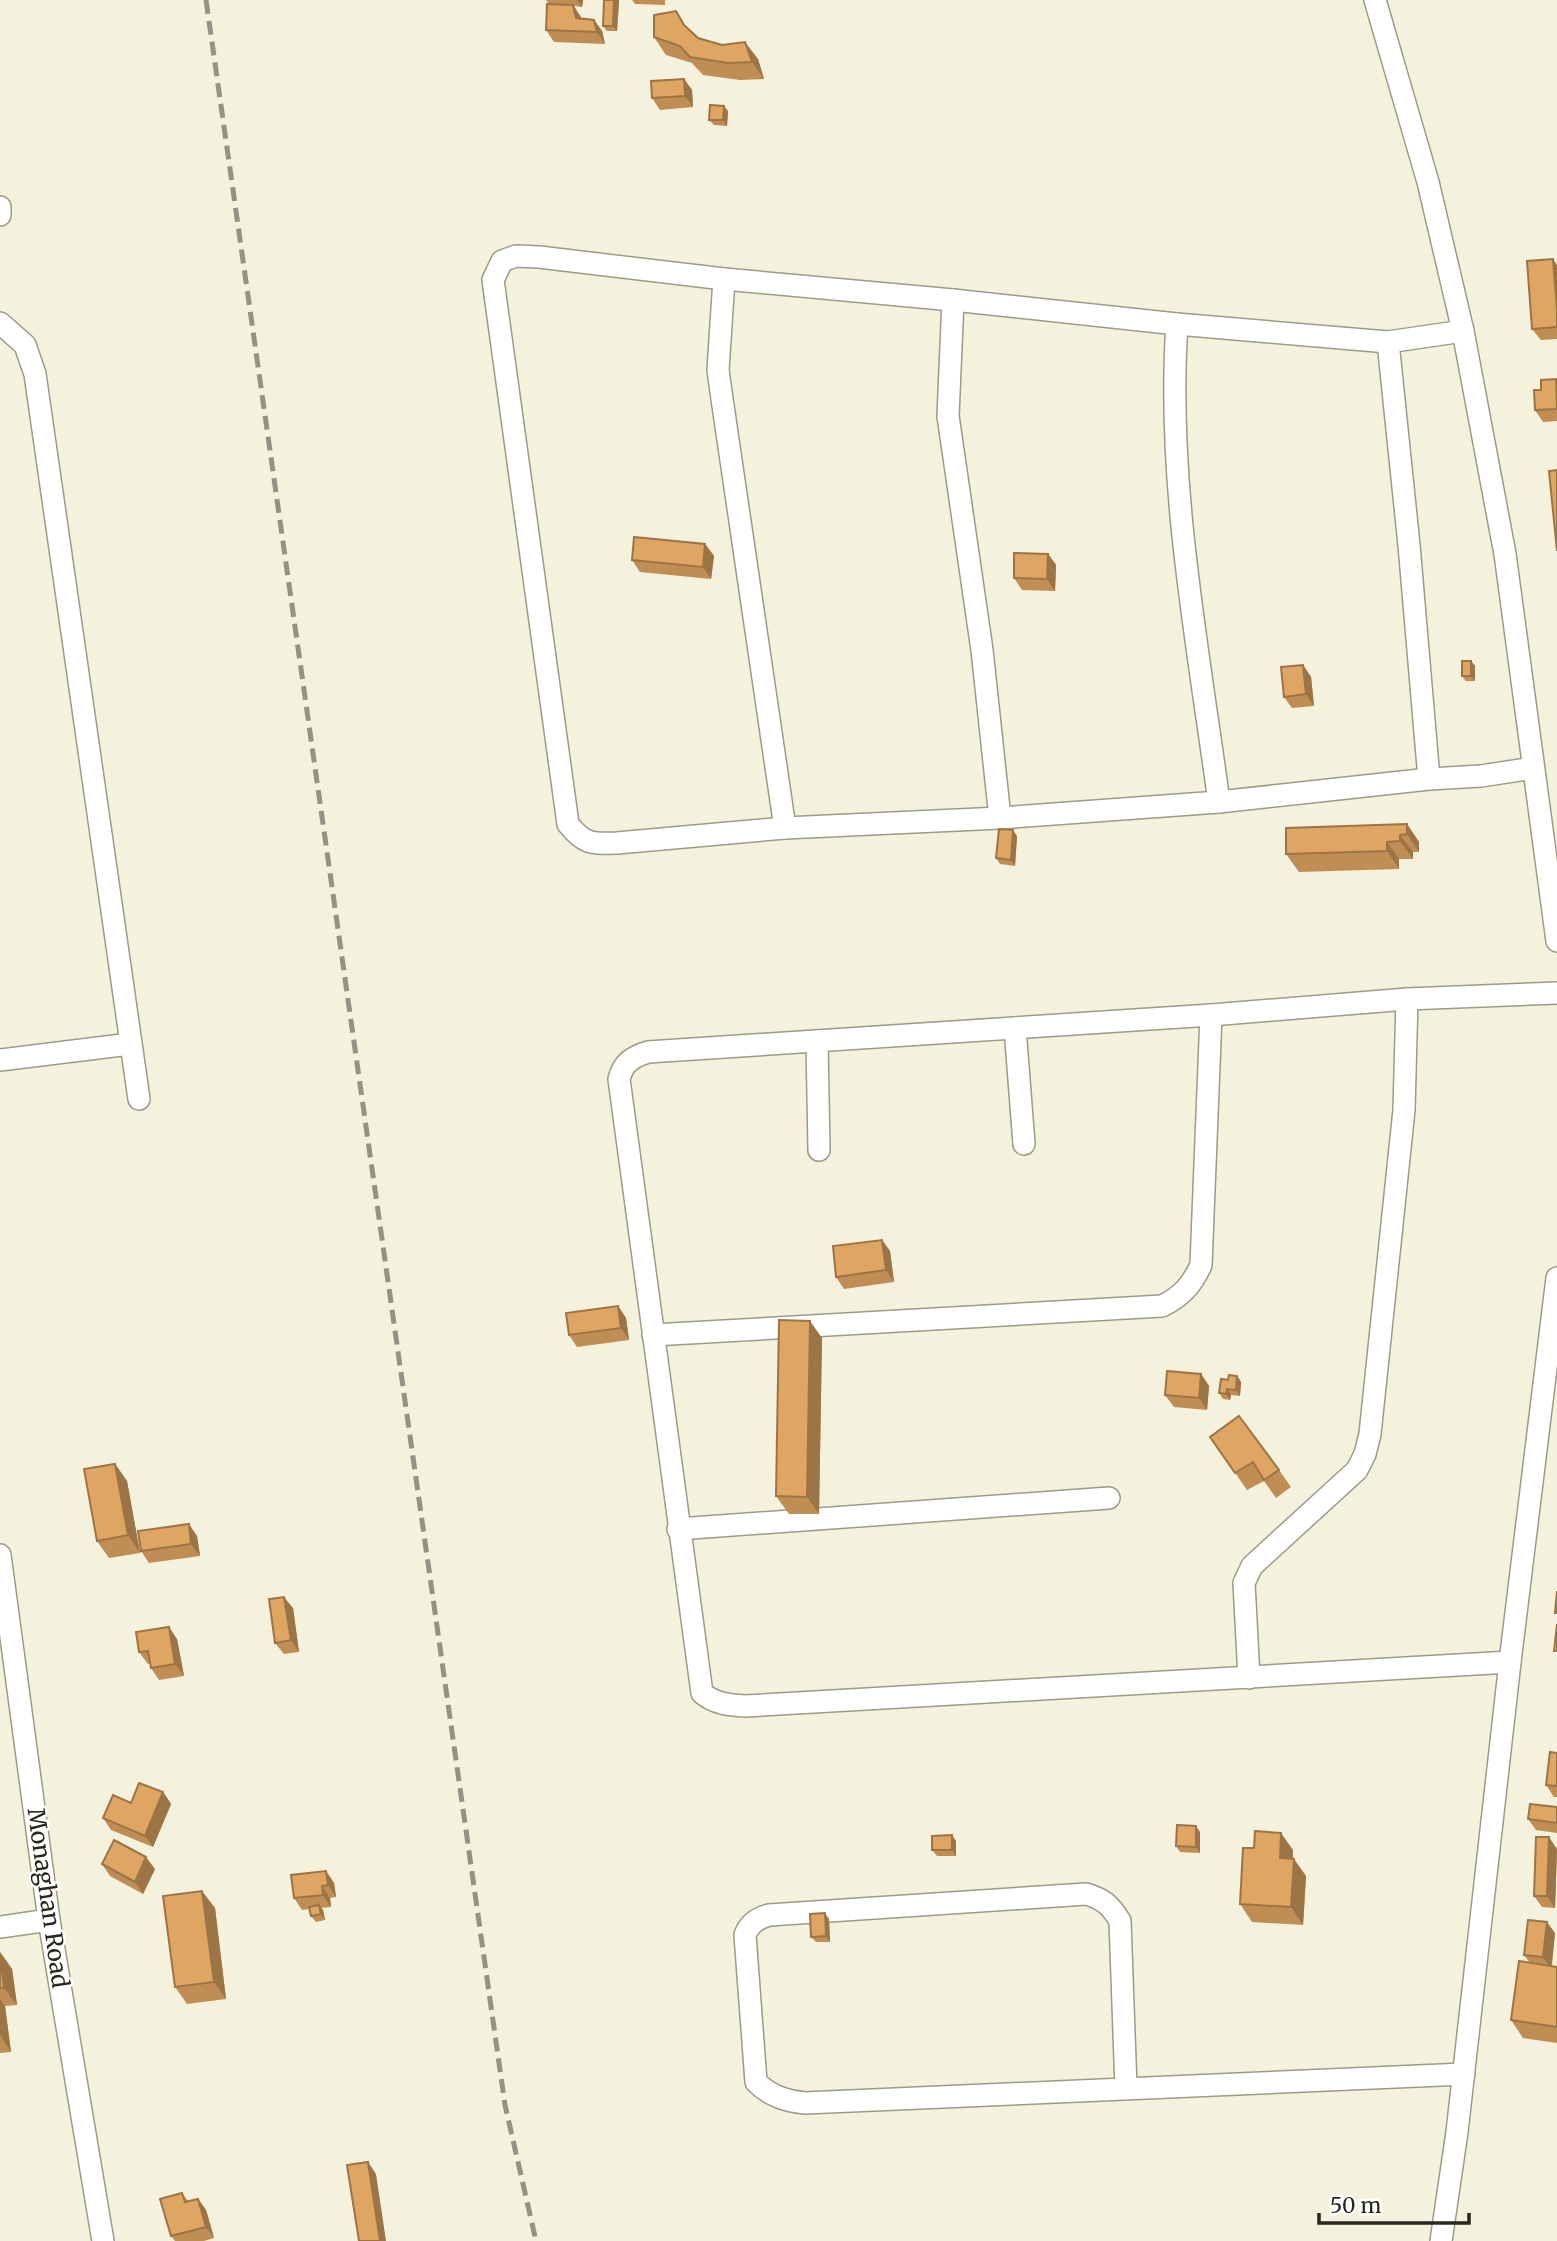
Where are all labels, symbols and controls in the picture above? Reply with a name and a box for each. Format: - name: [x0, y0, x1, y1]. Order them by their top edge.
- street label: Monaghan Road: [22, 1806, 75, 1990]
- scale bar: [1319, 2182, 1470, 2226]
- text: 50 m: [1330, 2192, 1381, 2219]

